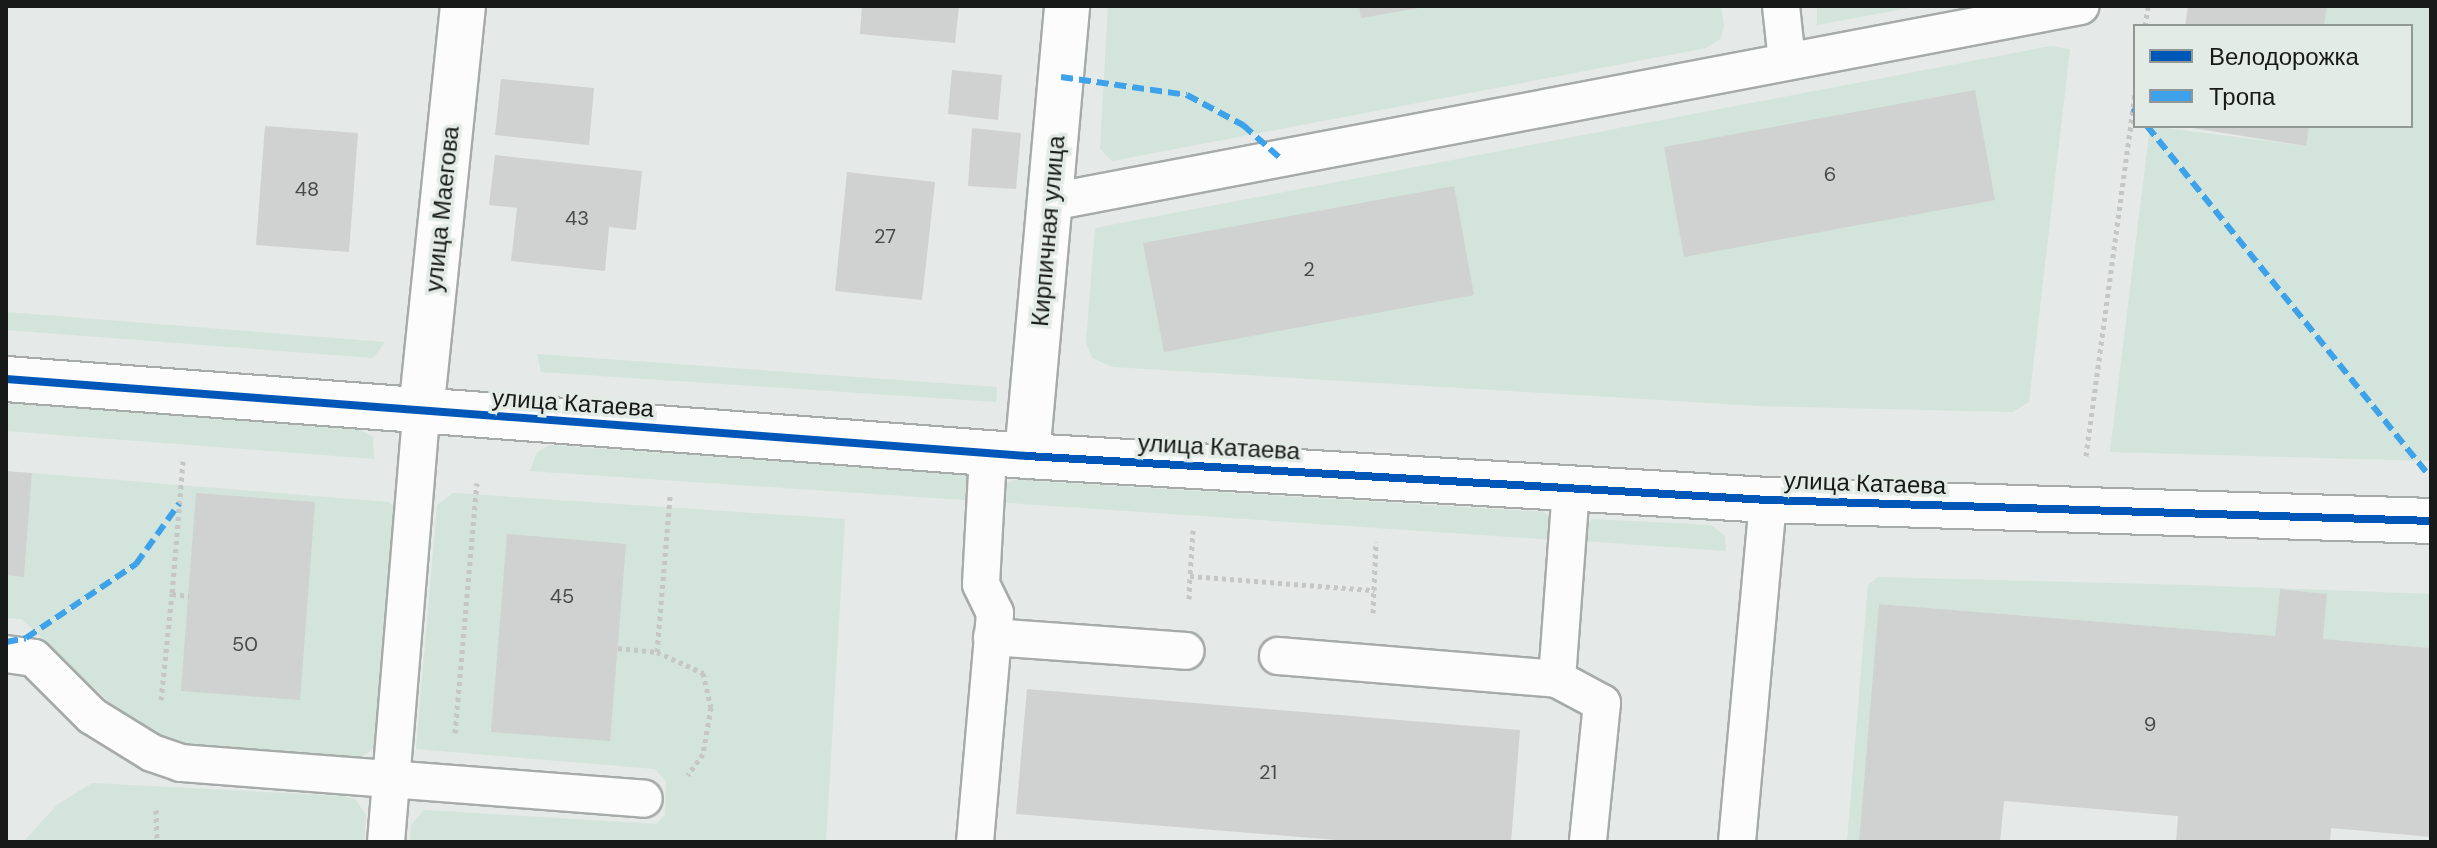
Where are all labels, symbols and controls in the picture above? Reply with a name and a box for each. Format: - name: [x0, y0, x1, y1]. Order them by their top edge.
- legend: [2133, 24, 2413, 128]
- text: Велодорожка: [2209, 41, 2359, 72]
- text: Тропа: [2209, 81, 2275, 112]
- street label: улица Маегова: [419, 125, 465, 293]
- street label: Кирпичная улица: [1025, 134, 1071, 328]
- house number: 6: [1824, 162, 1836, 186]
- house number: 48: [295, 177, 319, 201]
- house number: 43: [565, 206, 589, 230]
- house number: 27: [874, 224, 896, 248]
- house number: 2: [1303, 257, 1315, 281]
- street label: улица Катаева: [491, 383, 655, 423]
- street label: улица Катаева: [1137, 428, 1301, 466]
- street label: улица Катаева: [1783, 466, 1947, 500]
- house number: 45: [550, 584, 574, 608]
- house number: 50: [232, 632, 258, 656]
- house number: 9: [2144, 712, 2156, 736]
- house number: 21: [1259, 760, 1277, 784]

